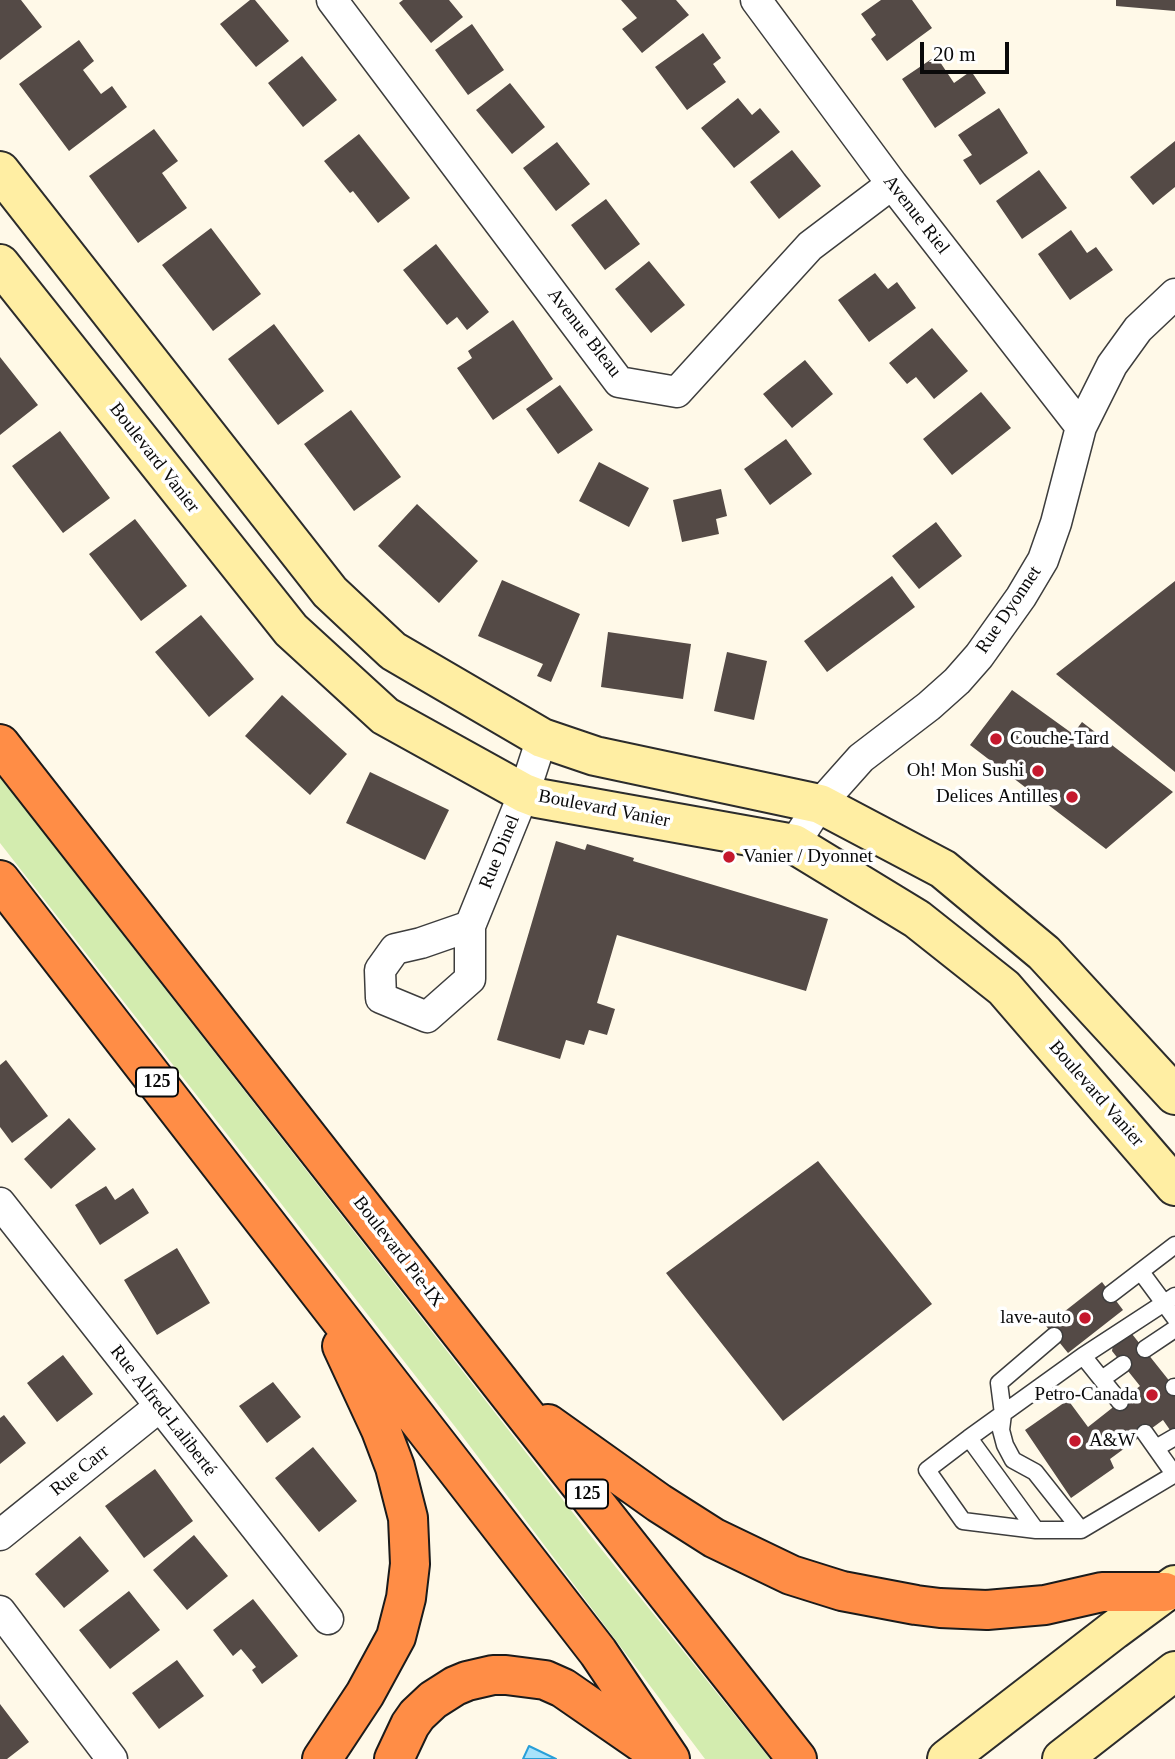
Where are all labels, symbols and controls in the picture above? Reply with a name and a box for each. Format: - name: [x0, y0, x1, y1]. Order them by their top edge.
- scale bar: [923, 28, 1012, 72]
- text: 20 m: [933, 42, 976, 66]
- street label: Avenue Riel: [878, 171, 954, 259]
- street label: Avenue Bleau: [542, 284, 626, 382]
- street label: Boulevard Vanier: [104, 398, 204, 518]
- street label: Rue Dyonnet: [971, 562, 1047, 658]
- place label: Couche-Tard: [1010, 728, 1109, 750]
- marker: Couche-Tard: [988, 731, 1004, 747]
- place label: Oh! Mon Sushi: [907, 760, 1024, 782]
- marker: Oh! Mon Sushi: [1030, 763, 1046, 779]
- street label: Boulevard Vanier: [536, 785, 672, 833]
- place label: Delices Antilles: [936, 786, 1058, 808]
- marker: Delices Antilles: [1064, 789, 1080, 805]
- street label: Rue Dinel: [475, 812, 525, 892]
- place label: Vanier / Dyonnet: [743, 846, 873, 868]
- marker: Vanier / Dyonnet: [721, 849, 737, 865]
- street label: Boulevard Vanier: [1044, 1036, 1148, 1152]
- road number: 125: [136, 1068, 178, 1097]
- street label: Boulevard Pie-IX: [348, 1192, 448, 1312]
- place label: lave-auto: [1000, 1307, 1071, 1329]
- marker: lave-auto: [1077, 1310, 1093, 1326]
- street label: Rue Alfred-Laliberté: [105, 1341, 221, 1481]
- place label: Petro-Canada: [1035, 1384, 1138, 1406]
- marker: Petro-Canada: [1144, 1387, 1160, 1403]
- place label: A&W: [1089, 1430, 1135, 1452]
- marker: A&W: [1067, 1433, 1083, 1449]
- street label: Rue Carr: [46, 1440, 114, 1502]
- road number: 125: [566, 1479, 608, 1508]

